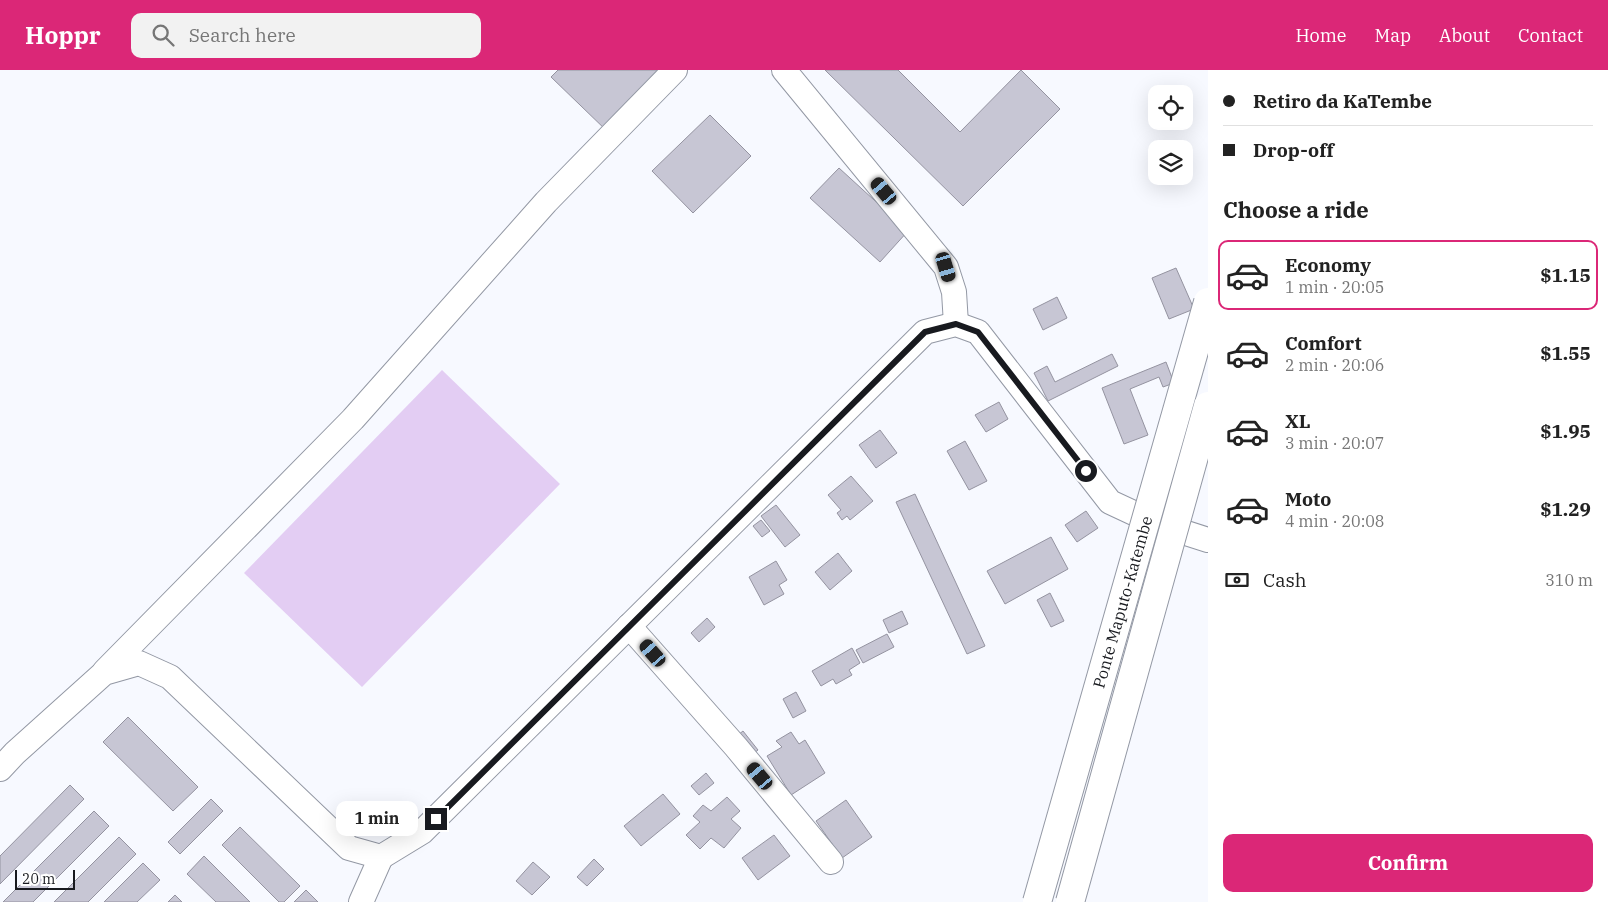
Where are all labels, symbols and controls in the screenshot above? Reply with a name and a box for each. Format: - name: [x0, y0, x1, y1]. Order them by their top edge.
- search box: [131, 13, 481, 58]
- text: Hoppr: [25, 19, 101, 51]
- icon: search: [149, 21, 177, 49]
- text: Search here: [189, 23, 296, 47]
- text: Home: [1295, 24, 1347, 47]
- text: Map: [1375, 24, 1411, 47]
- text: About: [1439, 24, 1490, 47]
- text: Contact: [1518, 24, 1583, 47]
- map controls: [1148, 85, 1193, 185]
- button: locate: [1148, 85, 1193, 130]
- text: Retiro da KaTembe: [1253, 89, 1432, 113]
- text: Drop-off: [1253, 138, 1334, 162]
- button: layers: [1148, 140, 1193, 185]
- car: [868, 175, 899, 207]
- text: Choose a ride: [1223, 195, 1369, 224]
- car: [934, 250, 957, 284]
- icon: car: [1225, 253, 1270, 298]
- text: Economy: [1285, 253, 1371, 277]
- text: $1.15: [1540, 263, 1591, 287]
- text: 1 min · 20:05: [1285, 277, 1384, 297]
- icon: car: [1225, 331, 1270, 376]
- text: Comfort: [1285, 331, 1362, 355]
- text: $1.55: [1540, 341, 1591, 365]
- text: 2 min · 20:06: [1285, 355, 1384, 375]
- icon: car: [1225, 409, 1270, 454]
- text: XL: [1285, 409, 1311, 433]
- text: $1.95: [1540, 419, 1591, 443]
- text: 3 min · 20:07: [1285, 433, 1384, 453]
- route start: [1075, 460, 1097, 482]
- icon: car: [1225, 487, 1270, 532]
- text: Moto: [1285, 487, 1331, 511]
- text: $1.29: [1540, 497, 1591, 521]
- text: 4 min · 20:08: [1285, 511, 1384, 531]
- street label: Ponte Maputo-Katembe: [1088, 514, 1157, 690]
- icon: cash: [1223, 566, 1251, 594]
- text: Cash: [1263, 568, 1307, 592]
- text: 310 m: [1545, 570, 1593, 590]
- car: [637, 637, 668, 669]
- car: [744, 760, 775, 792]
- callout: 1 min: [336, 802, 418, 836]
- text: 1 min: [355, 808, 399, 828]
- route end: [425, 808, 447, 830]
- button: Confirm: [1223, 834, 1593, 892]
- scale bar: [15, 867, 75, 890]
- text: 20 m: [22, 870, 55, 888]

